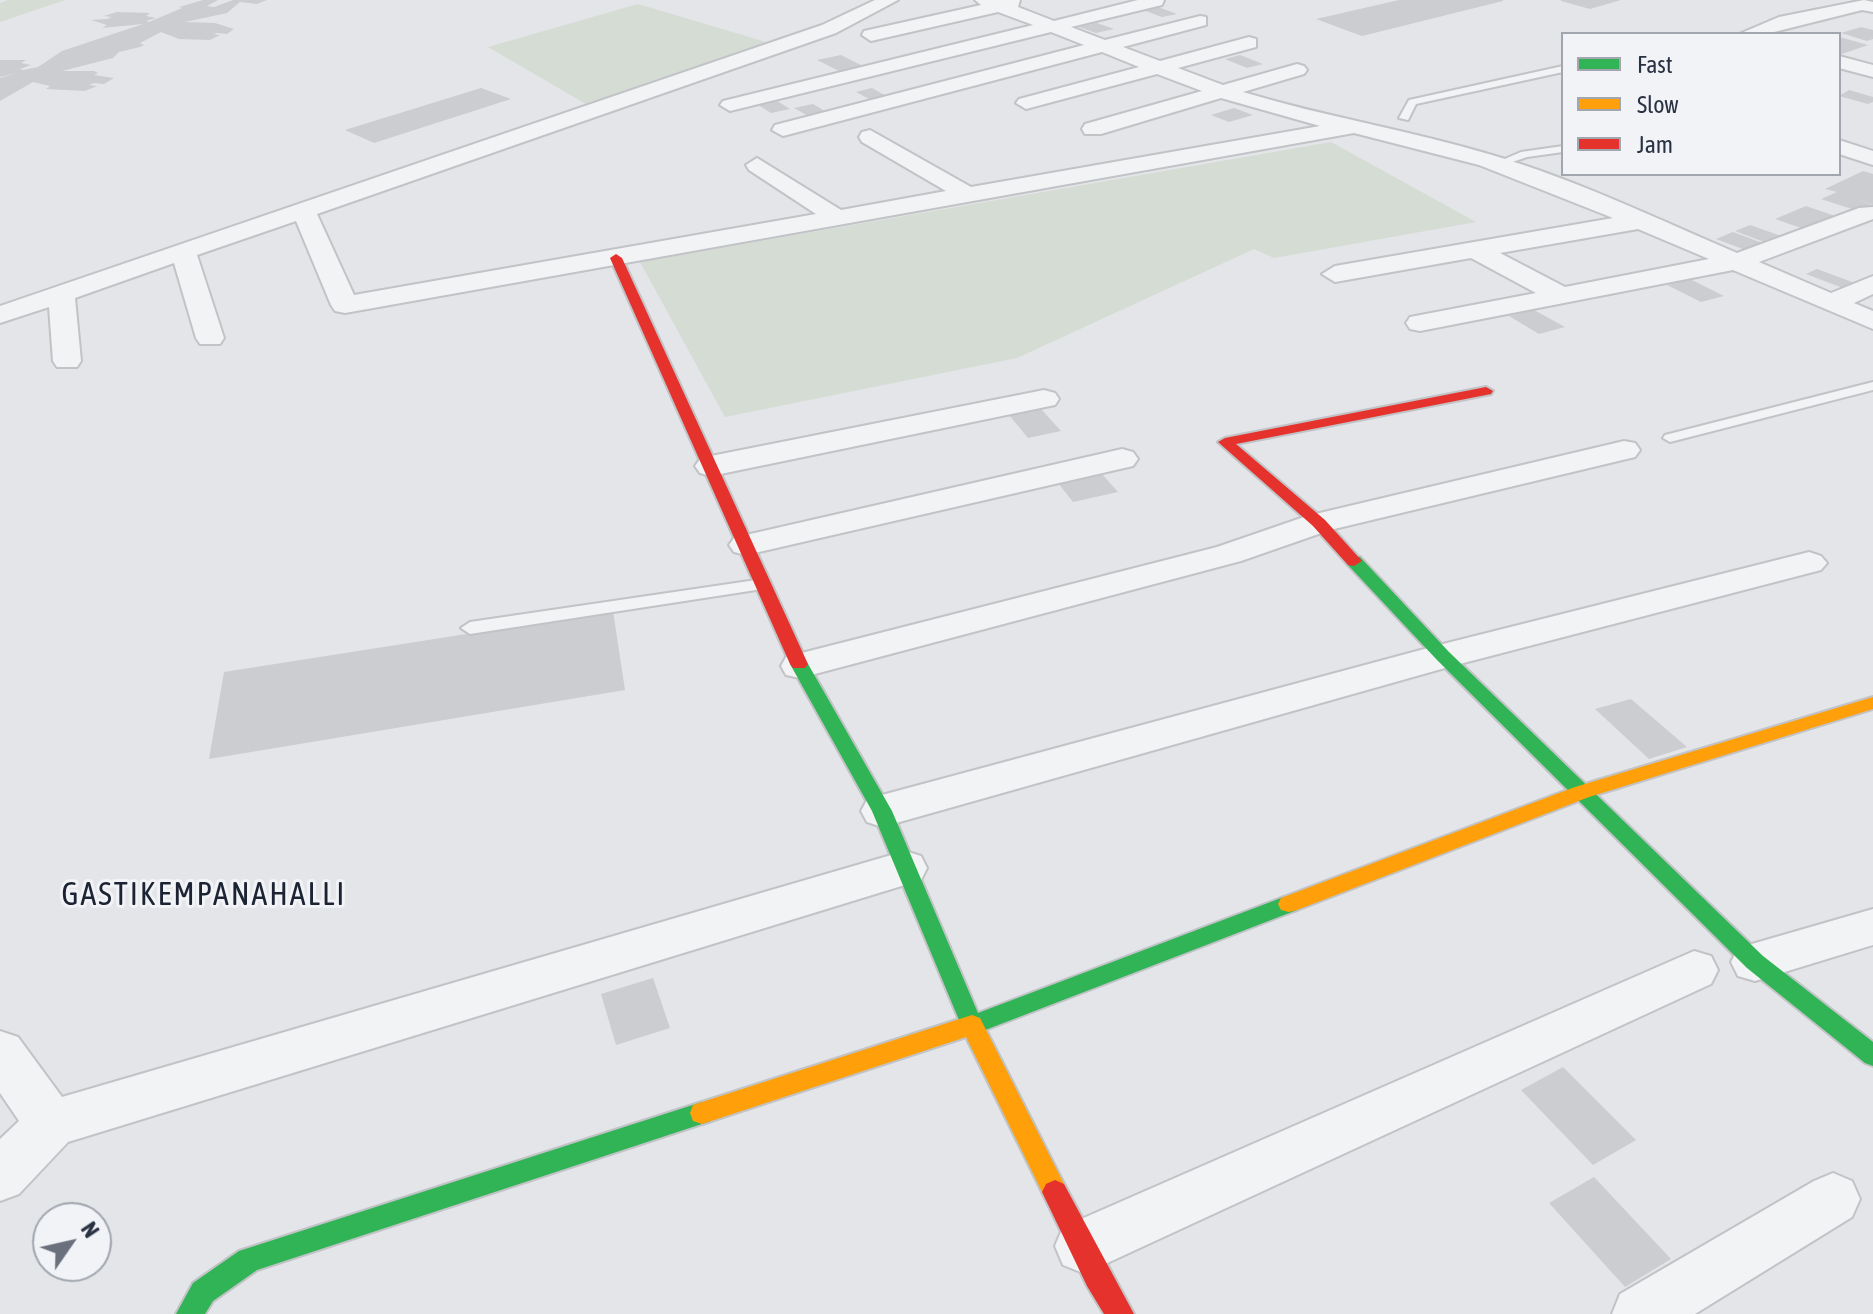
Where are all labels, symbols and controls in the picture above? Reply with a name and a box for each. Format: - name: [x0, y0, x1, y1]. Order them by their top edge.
- legend: [1561, 32, 1841, 176]
- text: Fast: [1637, 51, 1673, 78]
- text: Slow: [1637, 91, 1679, 118]
- text: Jam: [1637, 131, 1673, 158]
- district label: GASTIKEMPANAHALLI: [62, 876, 346, 914]
- north arrow: [32, 1202, 112, 1282]
- text: N: [76, 1217, 105, 1242]

